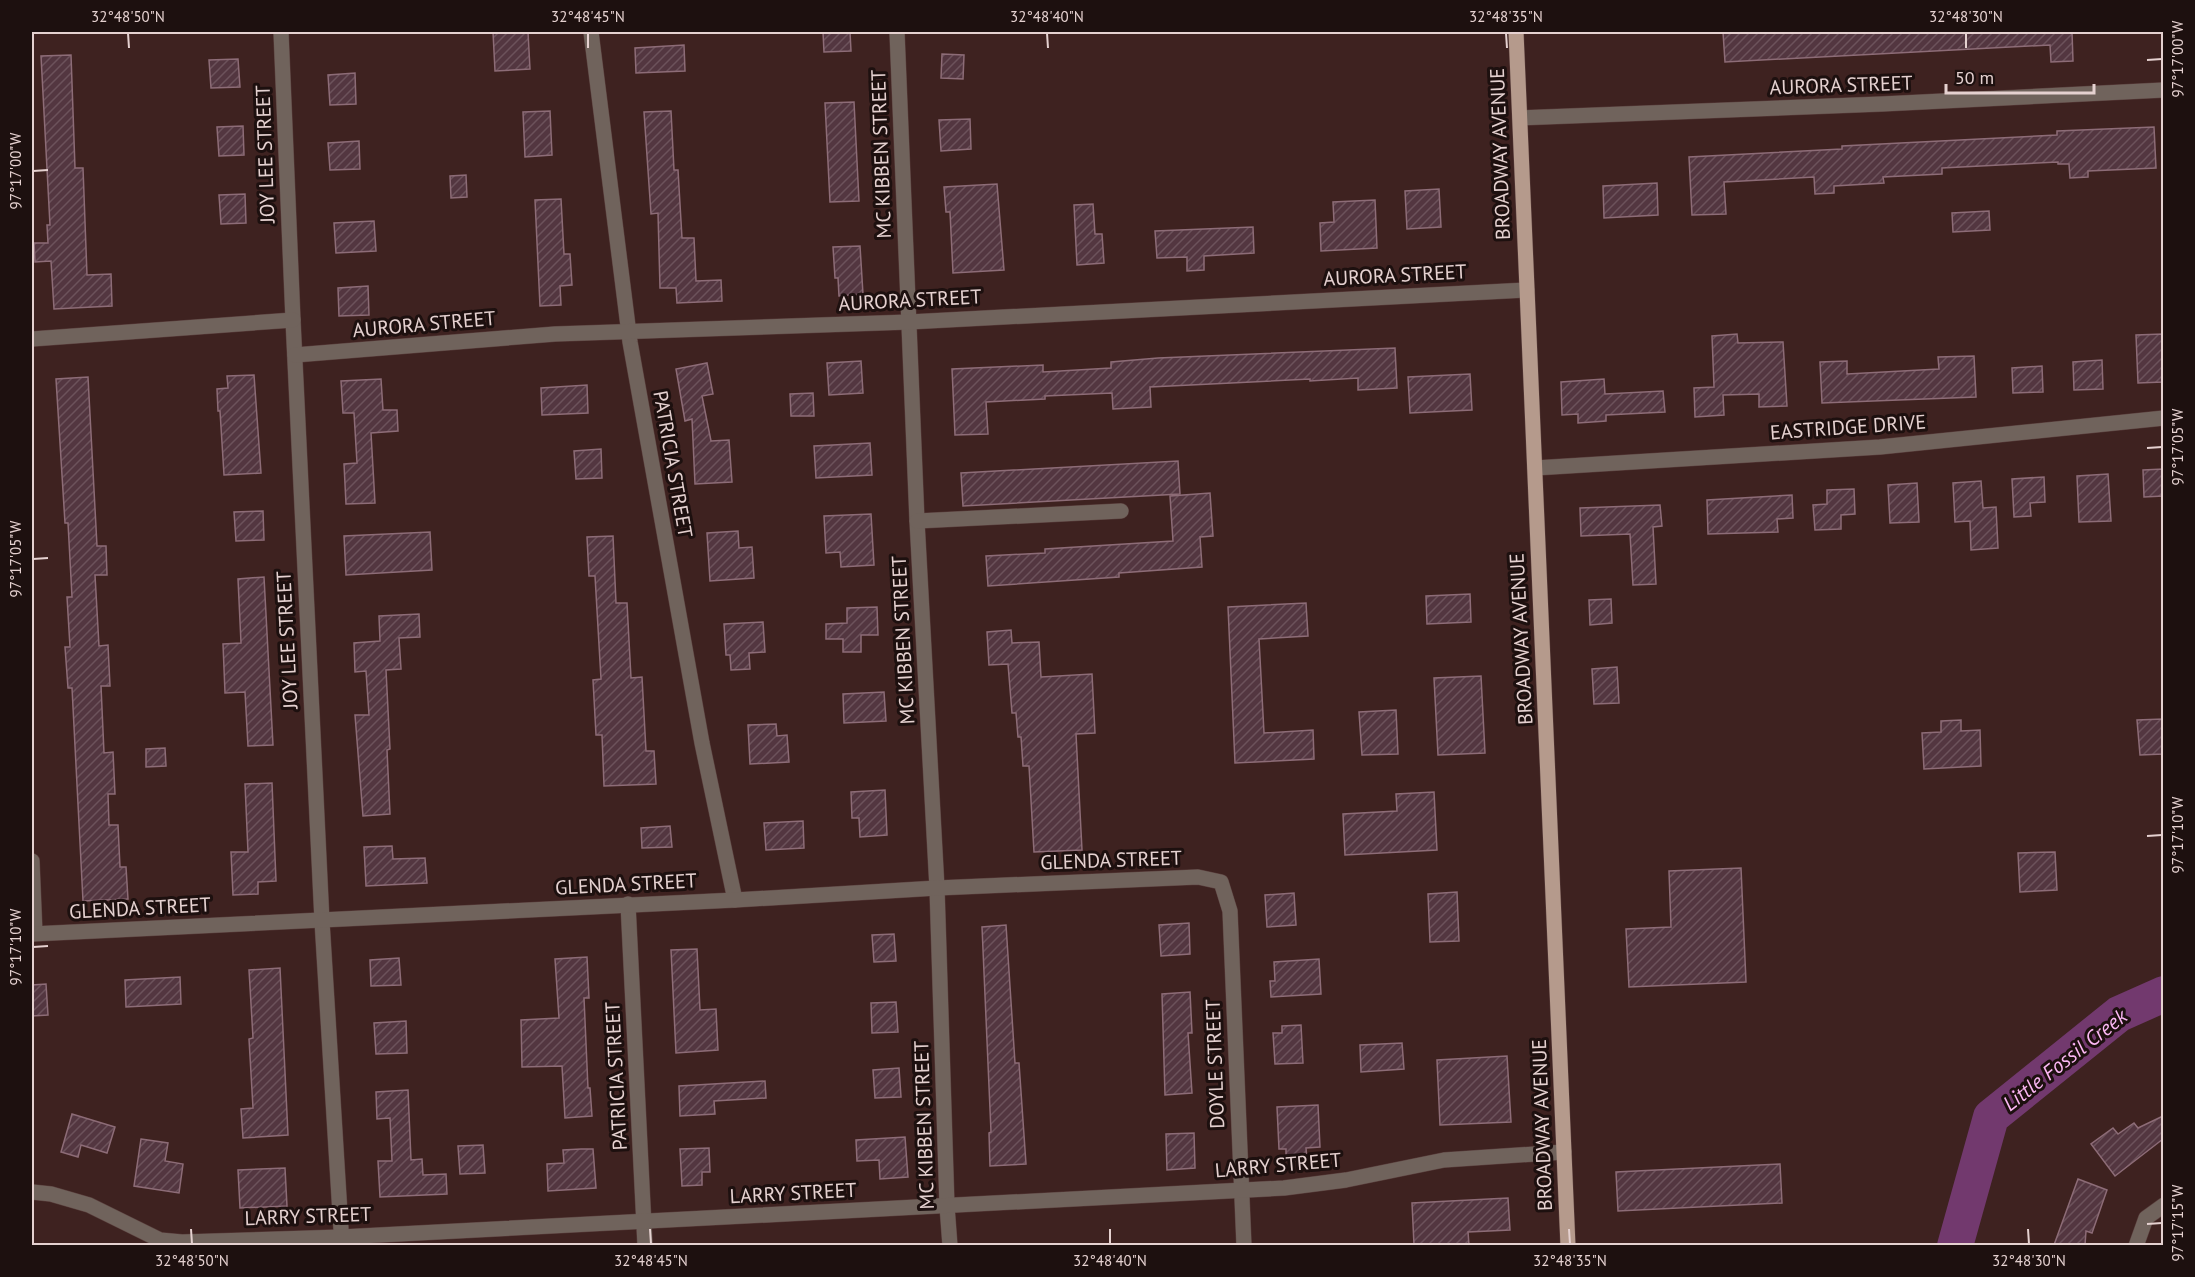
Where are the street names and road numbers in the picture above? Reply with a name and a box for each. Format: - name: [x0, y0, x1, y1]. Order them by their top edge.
- street label: BROADWAY AVENUE: [1484, 68, 1516, 240]
- street label: MC KIBBEN STREET: [865, 69, 897, 239]
- street label: AURORA STREET: [1769, 70, 1913, 100]
- street label: JOY LEE STREET: [250, 85, 280, 224]
- street label: AURORA STREET: [1323, 258, 1467, 292]
- street label: AURORA STREET: [838, 283, 982, 317]
- street label: AURORA STREET: [352, 305, 496, 343]
- street label: PATRICIA STREET: [647, 389, 699, 539]
- street label: EASTRIDGE DRIVE: [1769, 409, 1927, 445]
- street label: BROADWAY AVENUE: [1504, 552, 1538, 726]
- street label: MC KIBBEN STREET: [886, 555, 920, 725]
- street label: JOY LEE STREET: [270, 570, 304, 711]
- street label: GLENDA STREET: [1040, 845, 1182, 875]
- street label: GLENDA STREET: [555, 867, 697, 901]
- street label: GLENDA STREET: [69, 891, 211, 925]
- street label: DOYLE STREET: [1200, 999, 1230, 1129]
- street label: PATRICIA STREET: [599, 1001, 633, 1151]
- street label: BROADWAY AVENUE: [1526, 1039, 1558, 1211]
- street label: MC KIBBEN STREET: [908, 1040, 940, 1210]
- street label: LARRY STREET: [1214, 1147, 1342, 1183]
- street label: LARRY STREET: [729, 1177, 857, 1209]
- street label: LARRY STREET: [244, 1201, 372, 1231]

